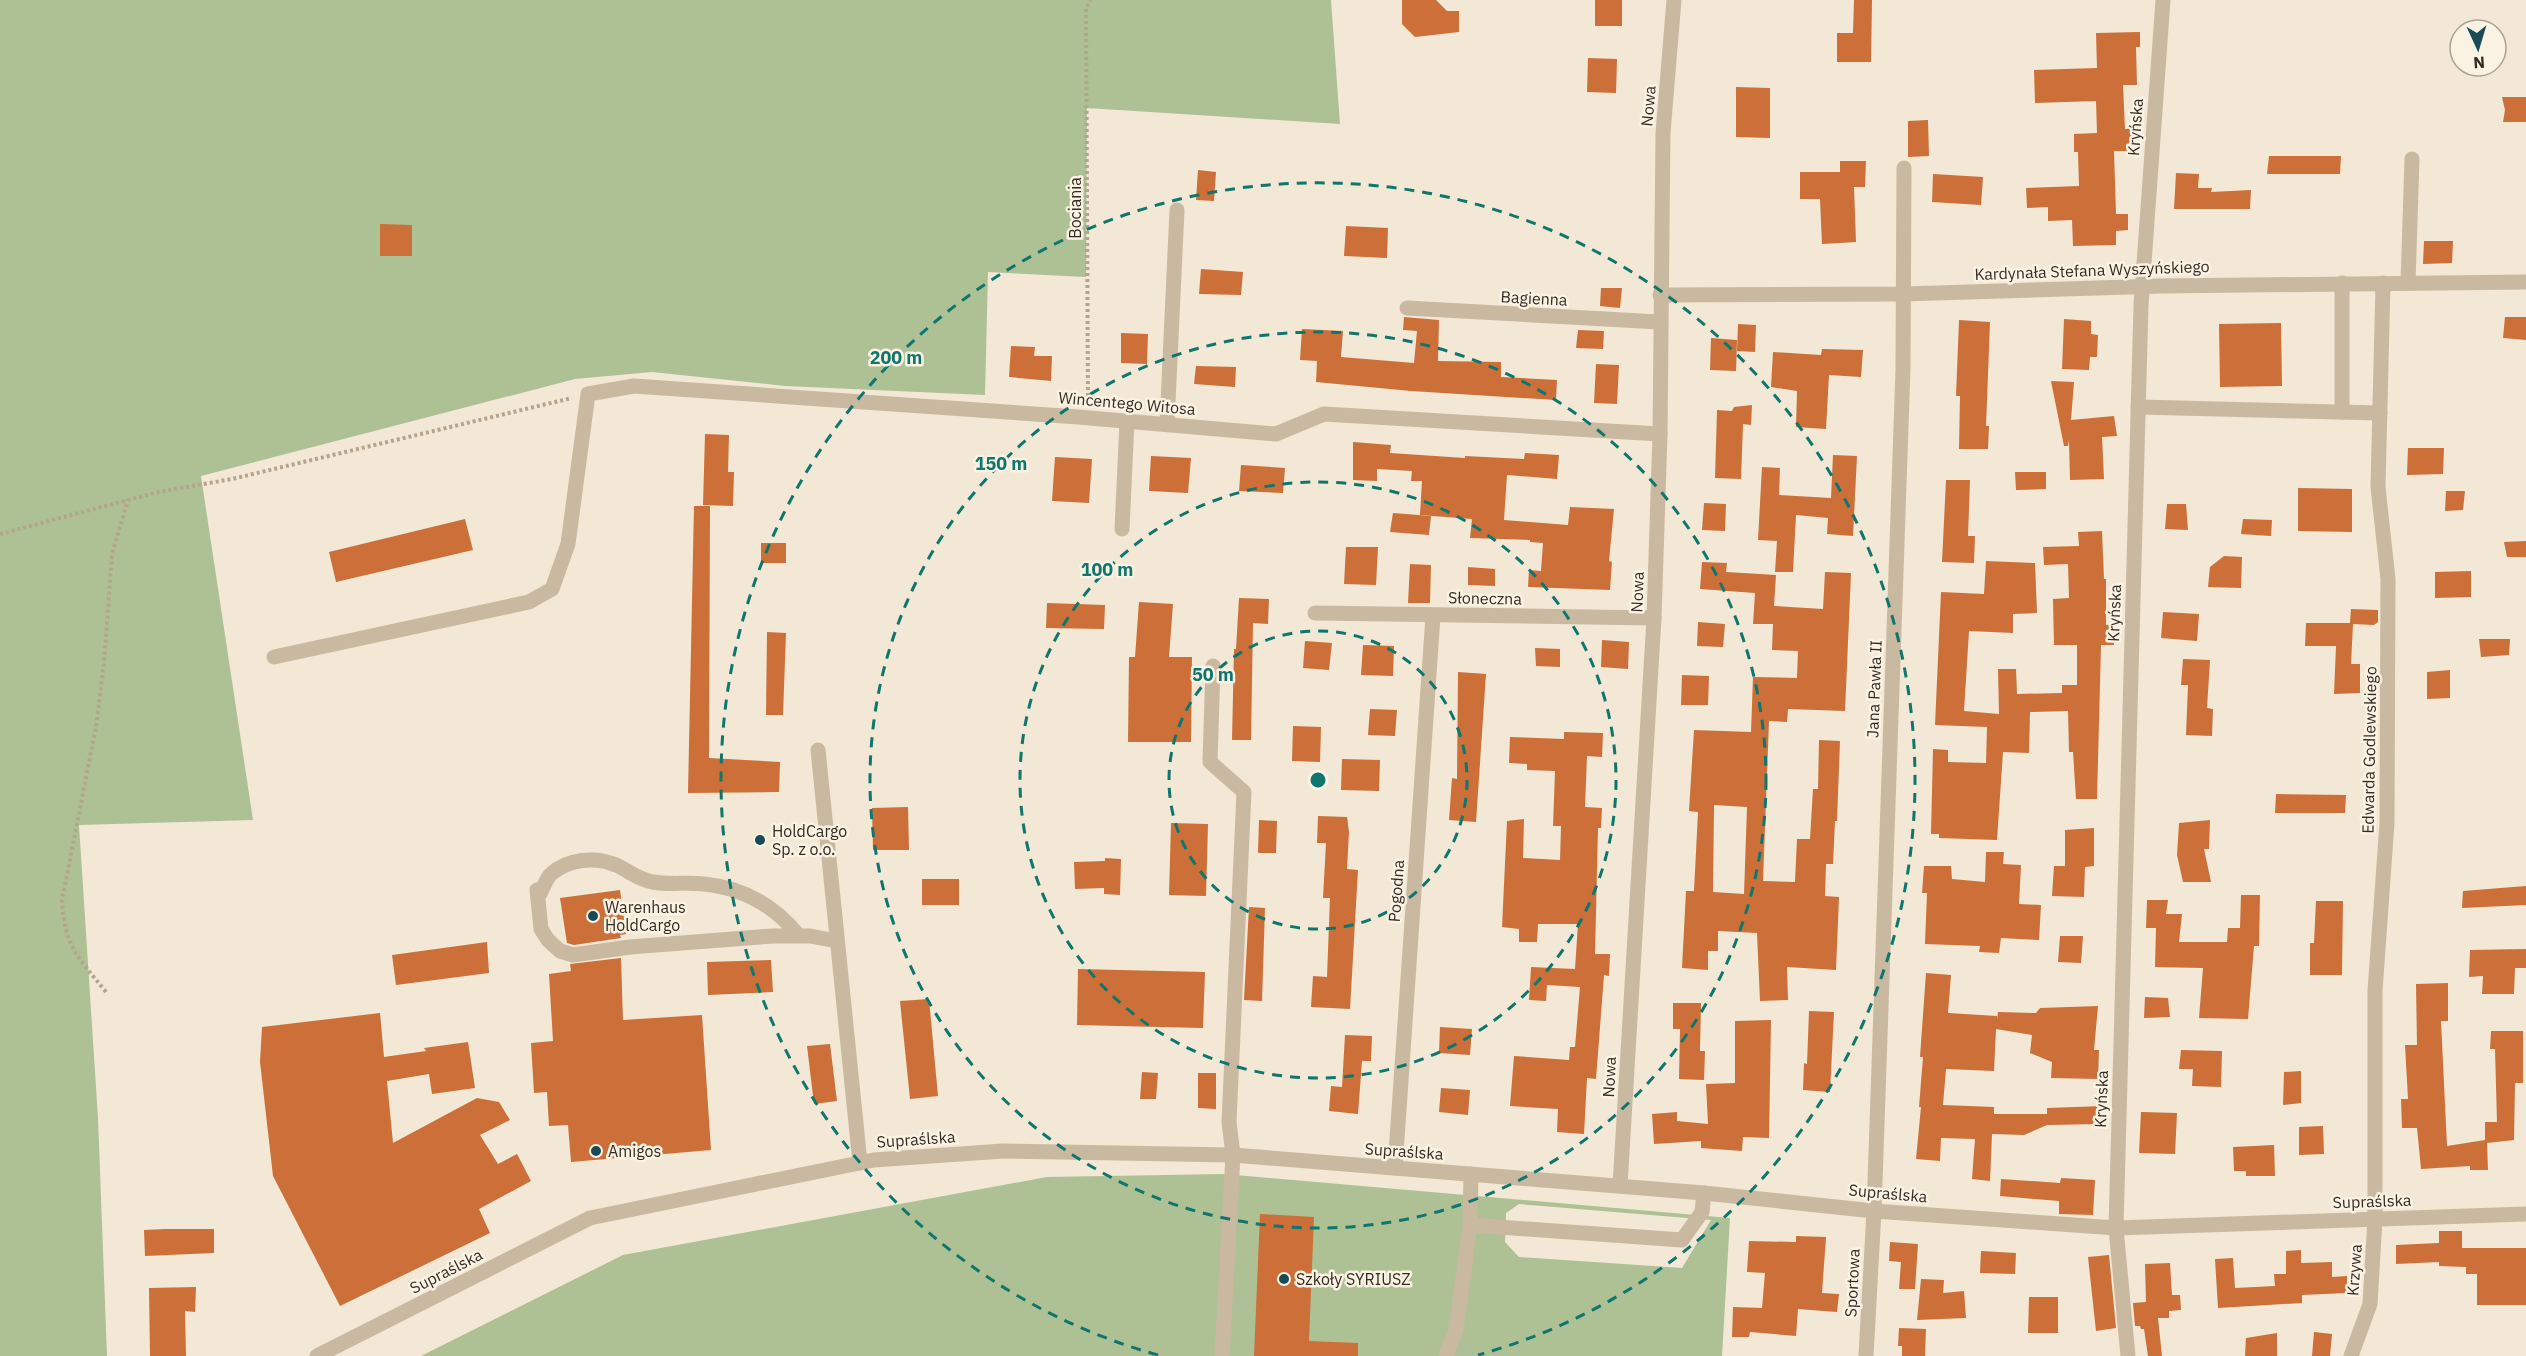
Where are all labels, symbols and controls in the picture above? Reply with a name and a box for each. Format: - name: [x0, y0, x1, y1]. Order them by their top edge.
- north arrow: [2448, 18, 2508, 78]
- text: N: [2473, 53, 2486, 73]
- street label: Nowa: [1636, 84, 1660, 127]
- street label: Kryńska: [2123, 97, 2147, 157]
- street label: Bociania: [1065, 177, 1085, 239]
- street label: Kardynała Stefana Wyszyńskiego: [1974, 256, 2210, 284]
- street label: Bagienna: [1500, 286, 1568, 310]
- text: 200 m: [870, 346, 922, 369]
- street label: Wincentego Witosa: [1058, 387, 1197, 419]
- text: 150 m: [975, 452, 1027, 475]
- text: 100 m: [1081, 558, 1133, 581]
- street label: Nowa: [1626, 571, 1648, 613]
- street label: Kryńska: [2103, 583, 2125, 642]
- street label: Słoneczna: [1448, 587, 1522, 609]
- street label: Jana Pawła II: [1862, 640, 1886, 738]
- text: 50 m: [1192, 663, 1234, 686]
- street label: Edwarda Godlewskiego: [2358, 666, 2380, 834]
- centre of rings: [1308, 770, 1328, 790]
- place label: HoldCargo Sp. z o.o.: [772, 821, 847, 859]
- marker: HoldCargo Sp. z o.o.: [753, 833, 767, 847]
- street label: Pogodna: [1384, 859, 1408, 923]
- place label: Warenhaus HoldCargo: [605, 897, 686, 935]
- marker: Warenhaus HoldCargo: [586, 909, 600, 923]
- street label: Nowa: [1598, 1056, 1620, 1098]
- street label: Kryńska: [2090, 1069, 2112, 1128]
- street label: Supraślska: [876, 1126, 956, 1152]
- street label: Supraślska: [1364, 1138, 1444, 1164]
- place label: Amigos: [608, 1141, 661, 1161]
- marker: Amigos: [589, 1144, 603, 1158]
- street label: Supraślska: [1848, 1180, 1929, 1206]
- street label: Supraślska: [2332, 1190, 2412, 1212]
- street label: Krzywa: [2342, 1243, 2366, 1297]
- street label: Supraślska: [406, 1244, 486, 1298]
- street label: Sportowa: [1840, 1248, 1864, 1318]
- place label: Szkoły SYRIUSZ: [1296, 1269, 1411, 1289]
- marker: Szkoły SYRIUSZ: [1277, 1272, 1291, 1286]

